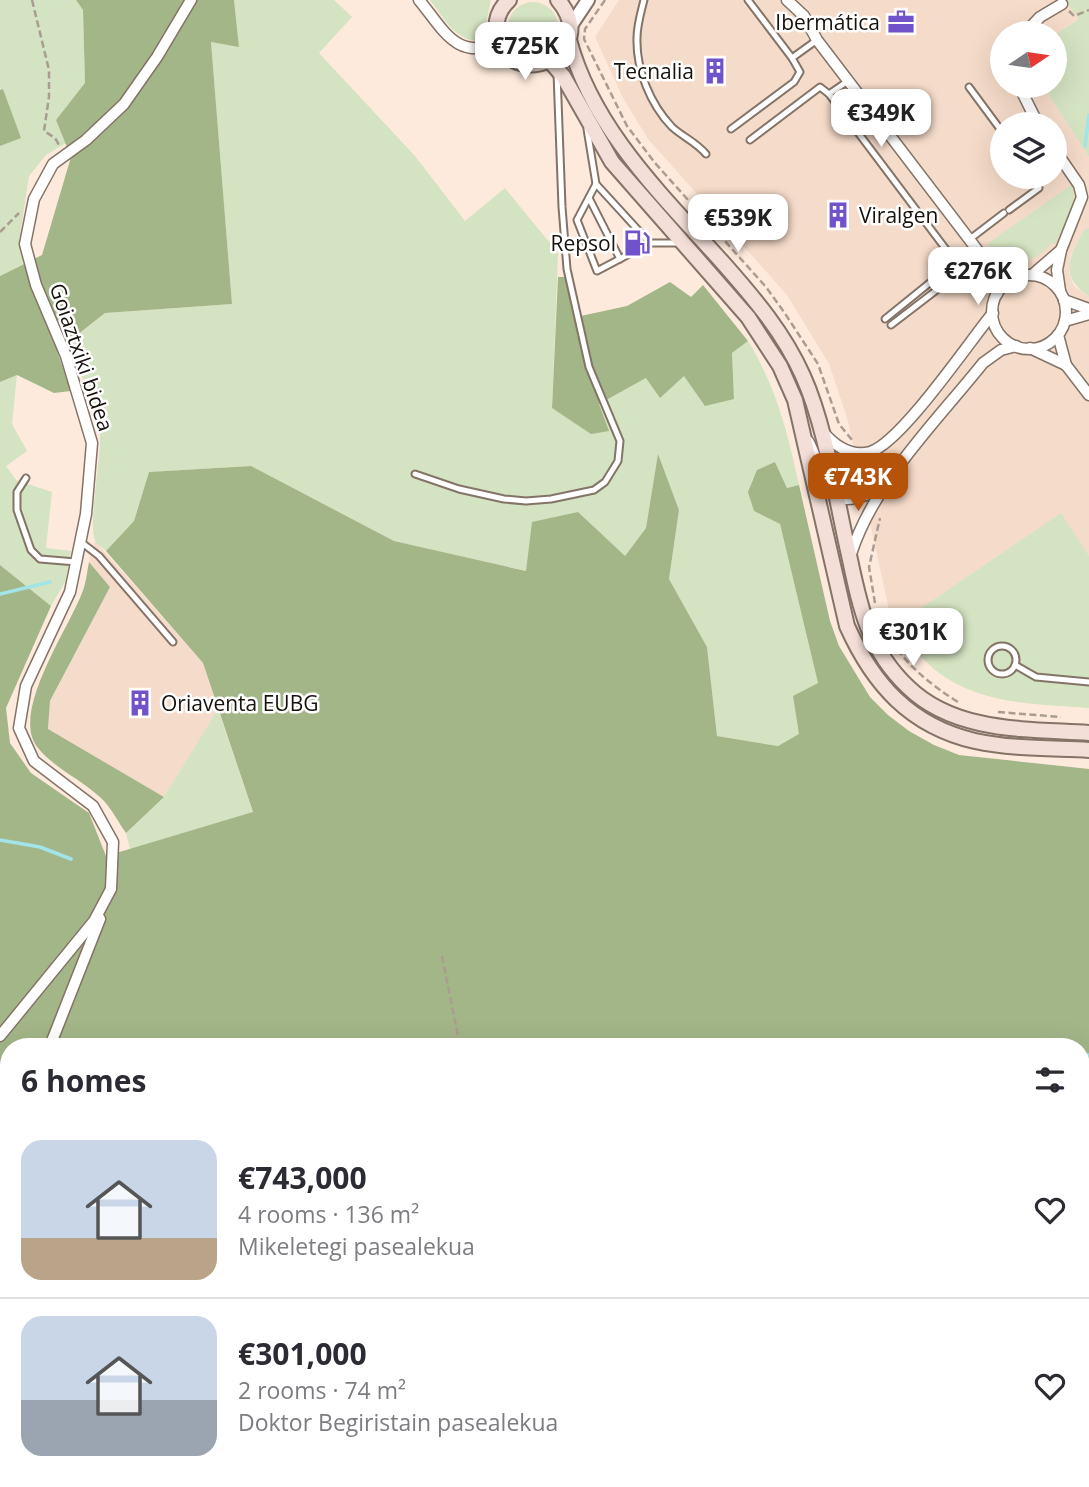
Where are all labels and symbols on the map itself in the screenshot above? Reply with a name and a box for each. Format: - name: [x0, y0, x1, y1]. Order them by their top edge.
- office icon: Ibermática: [886, 7, 916, 37]
- place label: Ibermática: [775, 8, 880, 36]
- north arrow: [990, 21, 1068, 98]
- pin: €725K: [476, 22, 574, 82]
- building icon: Tecnalia: [700, 56, 730, 86]
- place label: Tecnalia: [614, 57, 694, 85]
- pin: €349K: [832, 90, 930, 149]
- pin: €539K: [689, 194, 787, 254]
- building icon: Viralgen: [823, 200, 853, 230]
- place label: Viralgen: [859, 201, 938, 229]
- fuel station icon: Repsol: [622, 228, 652, 258]
- place label: Repsol: [550, 229, 616, 257]
- pin: €276K: [929, 247, 1027, 307]
- street label: Goiaztxiki bidea: [44, 279, 120, 435]
- pin: €743K: [809, 454, 907, 513]
- pin: €301K: [864, 608, 962, 668]
- building icon: Oriaventa EUBG: [125, 688, 155, 718]
- place label: Oriaventa EUBG: [161, 689, 318, 717]

